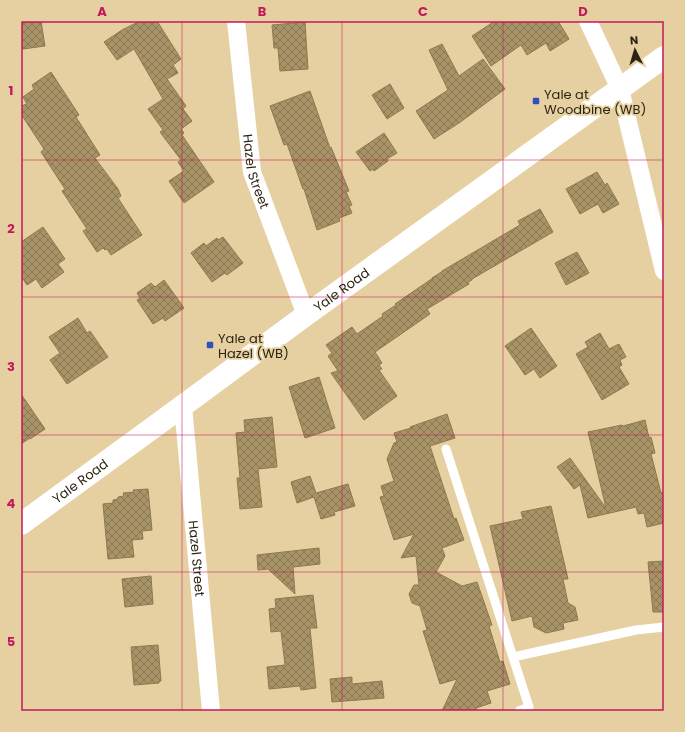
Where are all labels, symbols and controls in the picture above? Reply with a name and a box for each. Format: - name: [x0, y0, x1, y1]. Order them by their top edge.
- text: A: [97, 2, 107, 21]
- text: B: [258, 2, 267, 21]
- text: C: [418, 2, 428, 21]
- text: D: [578, 2, 588, 21]
- north arrow: [615, 30, 655, 70]
- text: N: [629, 32, 639, 48]
- text: 1: [9, 81, 13, 100]
- place label: Yale at Woodbine (WB): [544, 85, 646, 119]
- marker: Yale at Woodbine (WB): [531, 96, 541, 106]
- street label: Hazel Street: [238, 133, 274, 212]
- text: 2: [7, 219, 15, 238]
- street label: Yale Road: [310, 263, 374, 317]
- place label: Yale at Hazel (WB): [218, 329, 289, 363]
- marker: Yale at Hazel (WB): [205, 340, 215, 350]
- text: 3: [7, 357, 15, 376]
- street label: Yale Road: [48, 455, 112, 508]
- text: 4: [7, 494, 16, 513]
- street label: Hazel Street: [184, 519, 209, 598]
- text: 5: [7, 632, 15, 651]

